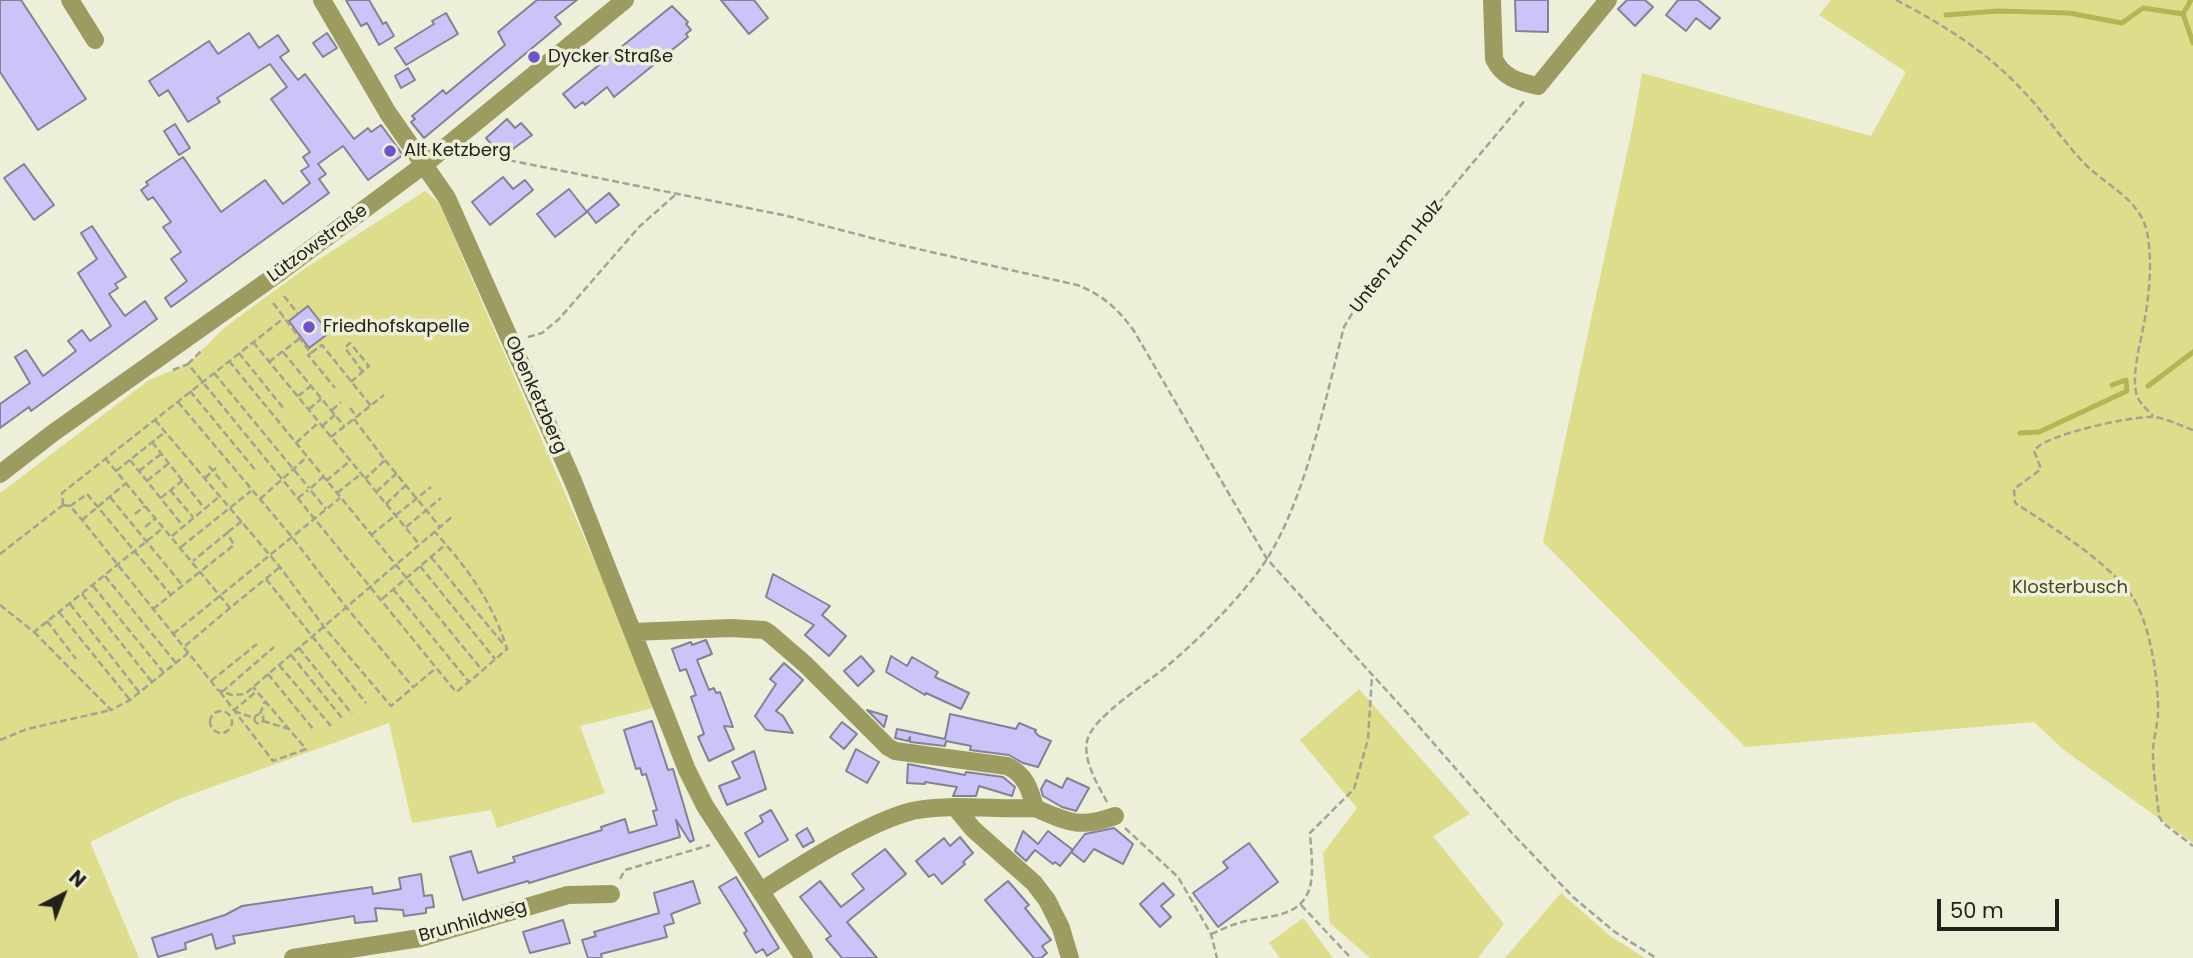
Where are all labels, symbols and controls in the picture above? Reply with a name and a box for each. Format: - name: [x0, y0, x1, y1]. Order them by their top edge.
- place label: Dycker Straße: [548, 46, 673, 68]
- marker: Dycker Straße: [526, 49, 542, 65]
- place label: Alt Ketzberg: [404, 140, 511, 162]
- marker: Alt Ketzberg: [382, 143, 398, 159]
- street label: Unten zum Holz: [1346, 196, 1448, 318]
- street label: Lützowstraße: [264, 200, 372, 288]
- place label: Friedhofskapelle: [323, 316, 470, 338]
- marker: Friedhofskapelle: [301, 319, 317, 335]
- street label: Obenketzberg: [499, 333, 571, 457]
- park label: Klosterbusch: [2012, 577, 2128, 599]
- north arrow: [28, 860, 98, 930]
- text: N: [63, 864, 92, 894]
- scale bar: [1941, 884, 2064, 928]
- street label: Brunhildweg: [416, 896, 530, 948]
- text: 50 m: [1950, 896, 2004, 925]

